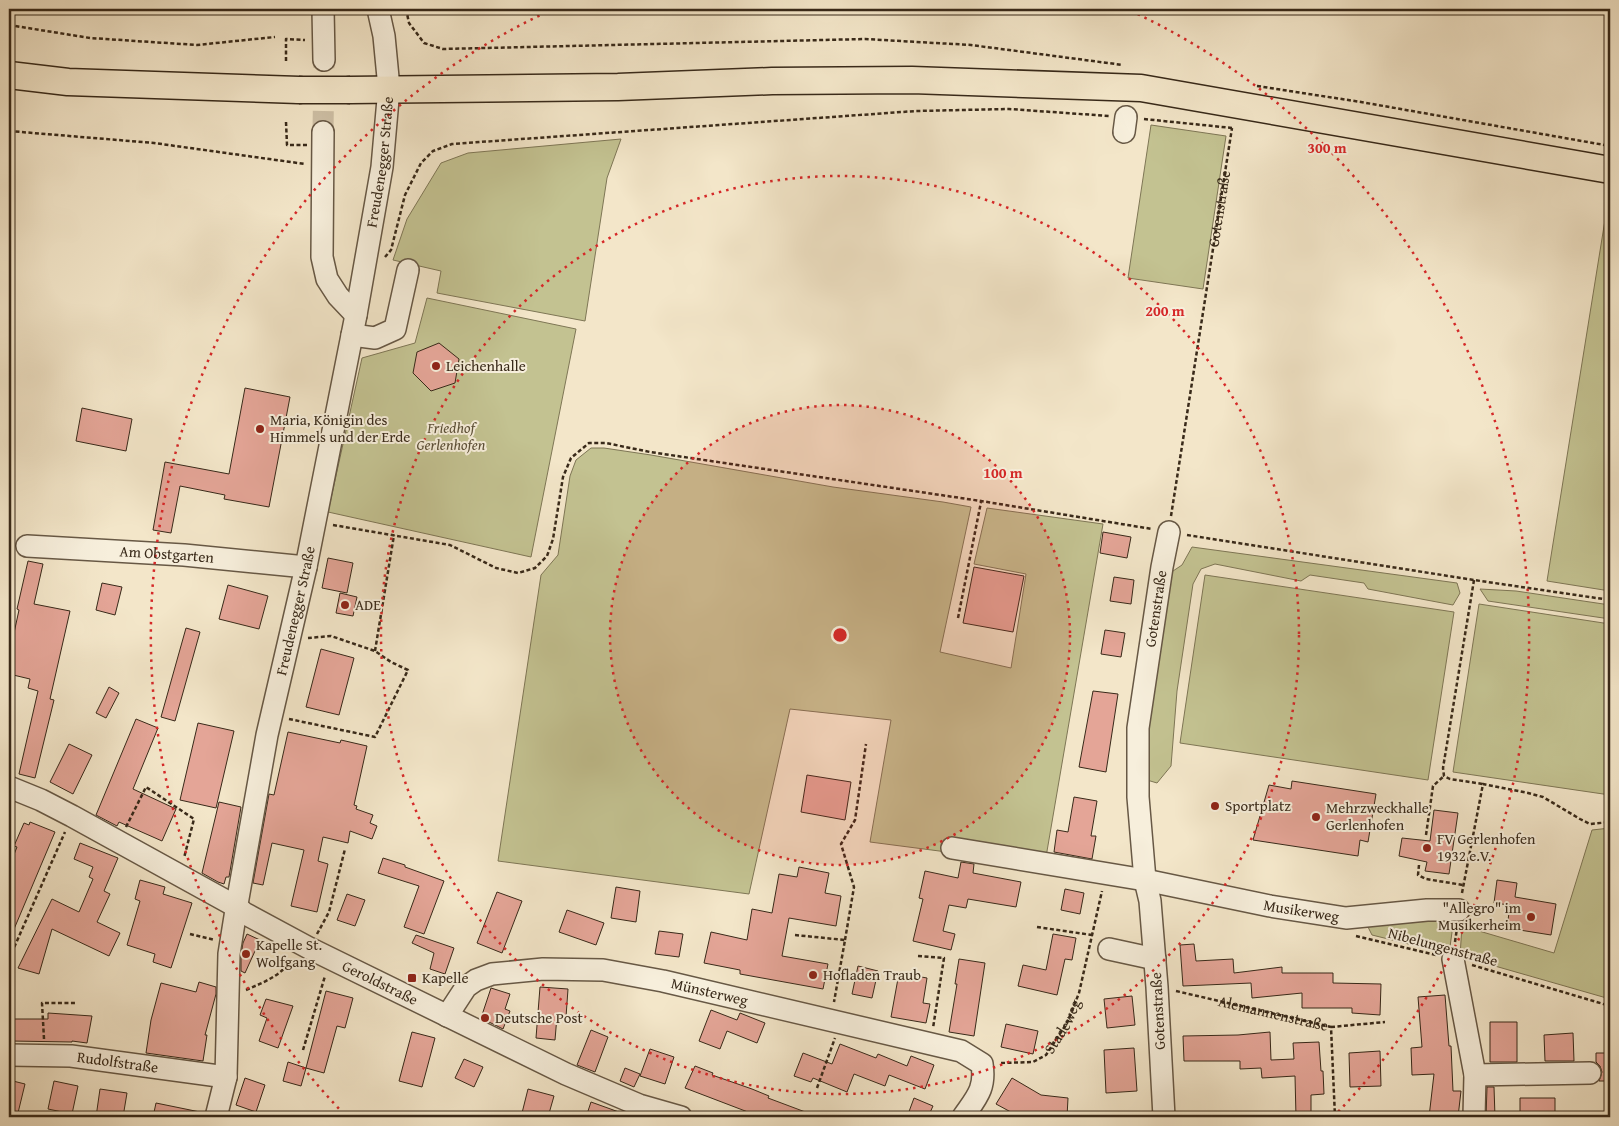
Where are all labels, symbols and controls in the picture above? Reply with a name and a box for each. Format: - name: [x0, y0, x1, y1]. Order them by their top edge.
- street label: Freudenegger Straße: [361, 95, 398, 229]
- text: 300 m: [1307, 137, 1347, 158]
- street label: Gotenstraße: [1202, 169, 1235, 249]
- text: 200 m: [1145, 300, 1185, 321]
- place label: Leichenhalle: [446, 355, 526, 376]
- marker: Leichenhalle: [430, 360, 442, 372]
- place label: Maria, Königin des Himmels und der Erde: [270, 409, 410, 447]
- park label: Friedhof Gerlenhofen: [417, 417, 486, 455]
- marker: Maria, Königin des Himmels und der Erde: [254, 423, 266, 435]
- text: 100 m: [983, 462, 1023, 483]
- street label: Am Obstgarten: [119, 540, 215, 568]
- street label: Freudenegger Straße: [270, 544, 320, 677]
- street label: Gotenstraße: [1139, 569, 1171, 648]
- place label: ADE: [355, 594, 381, 615]
- marker: ADE: [339, 599, 351, 611]
- centre of rings: [831, 626, 849, 644]
- place label: Sportplatz: [1225, 795, 1291, 816]
- place label: Mehrzweckhalle Gerlenhofen: [1326, 797, 1429, 835]
- marker: Sportplatz: [1209, 800, 1221, 812]
- marker: Mehrzweckhalle Gerlenhofen: [1310, 811, 1322, 823]
- place label: FV Gerlenhofen 1932 e.V.: [1437, 828, 1536, 866]
- marker: FV Gerlenhofen 1932 e.V.: [1421, 842, 1433, 854]
- street label: Musikerweg: [1262, 894, 1341, 927]
- place label: "Allegro" im Musikerheim: [1438, 897, 1522, 935]
- marker: "Allegro" im Musikerheim: [1525, 911, 1537, 923]
- street label: Nibelungenstraße: [1386, 922, 1500, 971]
- place label: Kapelle St. Wolfgang: [256, 934, 322, 972]
- marker: Kapelle St. Wolfgang: [240, 948, 252, 960]
- street label: Geroldstraße: [339, 955, 422, 1010]
- place label: Hofladen Traub: [823, 964, 921, 985]
- place label: Kapelle: [422, 967, 469, 988]
- marker: Hofladen Traub: [807, 969, 819, 981]
- marker: Kapelle: [406, 972, 418, 984]
- street label: Münsterweg: [669, 972, 751, 1011]
- street label: Gotenstraße: [1145, 972, 1170, 1050]
- street label: Alemannenstraße: [1216, 990, 1331, 1036]
- street label: Stadeweg: [1039, 995, 1086, 1058]
- place label: Deutsche Post: [495, 1007, 583, 1028]
- marker: Deutsche Post: [479, 1012, 491, 1024]
- street label: Rudolfstraße: [76, 1046, 160, 1078]

